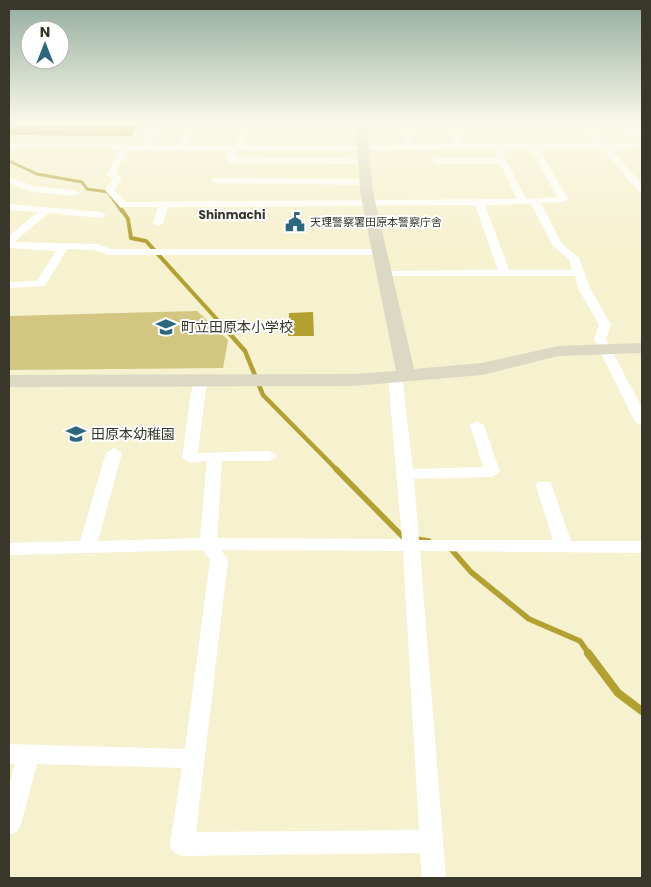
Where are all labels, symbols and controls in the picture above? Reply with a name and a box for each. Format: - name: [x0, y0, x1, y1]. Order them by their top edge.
- north arrow: [20, 20, 70, 70]
- text: N: [40, 22, 50, 42]
- district label: Shinmachi: [199, 206, 265, 223]
- public building icon: 天理警察署田原本警察庁舎: [284, 211, 306, 233]
- place label: 天理警察署田原本警察庁舎: [310, 214, 442, 230]
- school or university icon: 町立田原本小学校: [155, 316, 177, 338]
- place label: 町立田原本小学校: [181, 317, 293, 337]
- school or university icon: 田原本幼稚園: [65, 423, 87, 445]
- place label: 田原本幼稚園: [91, 424, 175, 444]

